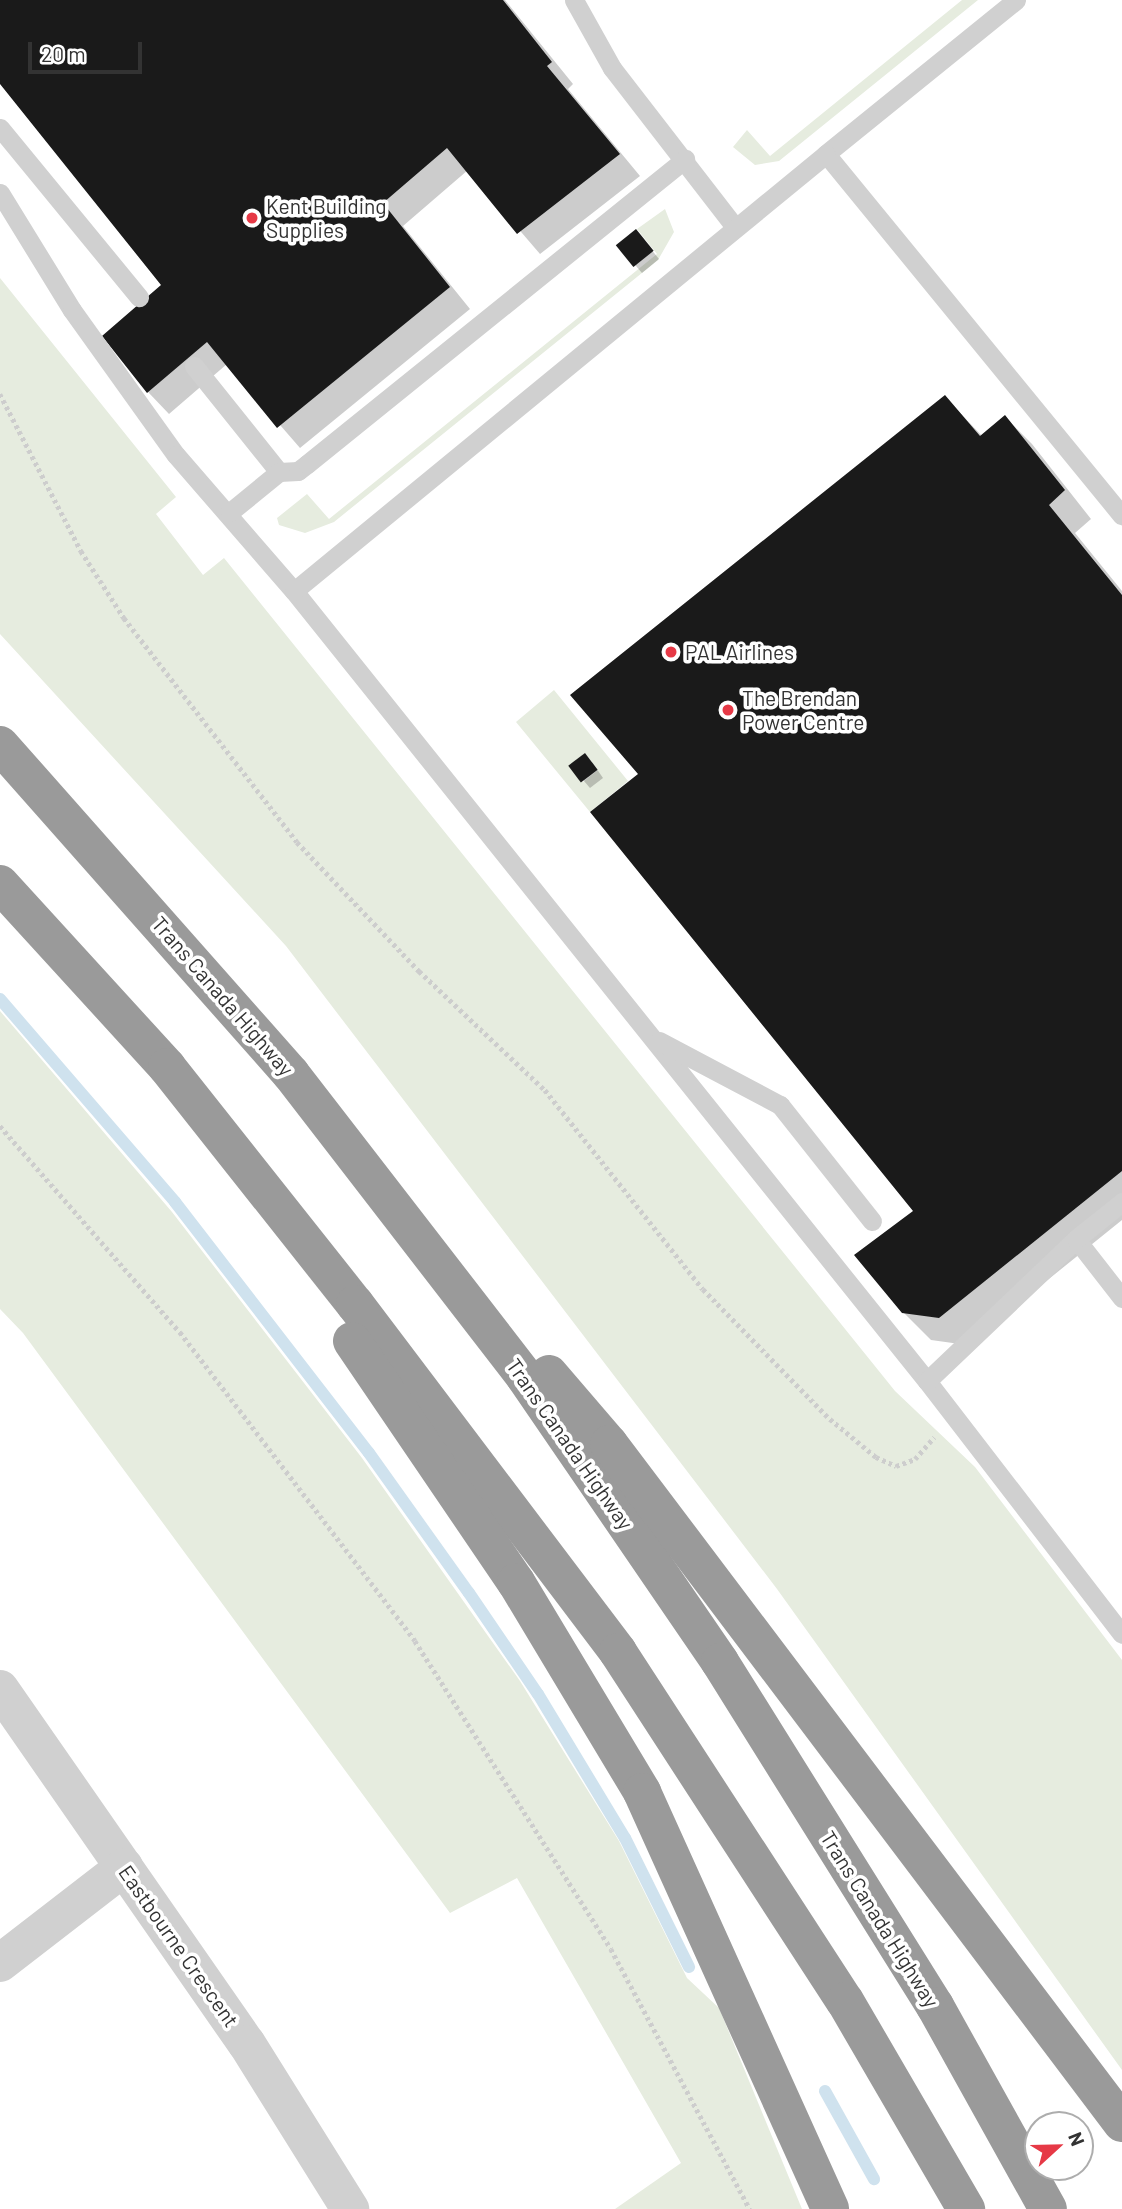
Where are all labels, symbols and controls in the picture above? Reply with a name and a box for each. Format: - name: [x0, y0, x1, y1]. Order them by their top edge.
- scale bar: [32, 28, 145, 72]
- text: 20 m: [41, 41, 86, 66]
- place label: Kent Building Supplies: [266, 193, 387, 243]
- marker: Kent Building Supplies: [244, 210, 260, 226]
- place label: PAL Airlines: [685, 639, 794, 665]
- marker: PAL Airlines: [663, 644, 679, 660]
- place label: The Brendan Power Centre: [742, 685, 865, 735]
- marker: The Brendan Power Centre: [720, 702, 736, 718]
- street label: Trans Canada Highway: [147, 911, 299, 1081]
- street label: Trans Canada Highway: [501, 1354, 639, 1534]
- street label: Trans Canada Highway: [815, 1826, 945, 2012]
- street label: Eastbourne Crescent: [114, 1860, 244, 2032]
- north arrow: [1024, 2111, 1094, 2181]
- text: N: [1064, 2129, 1090, 2149]

